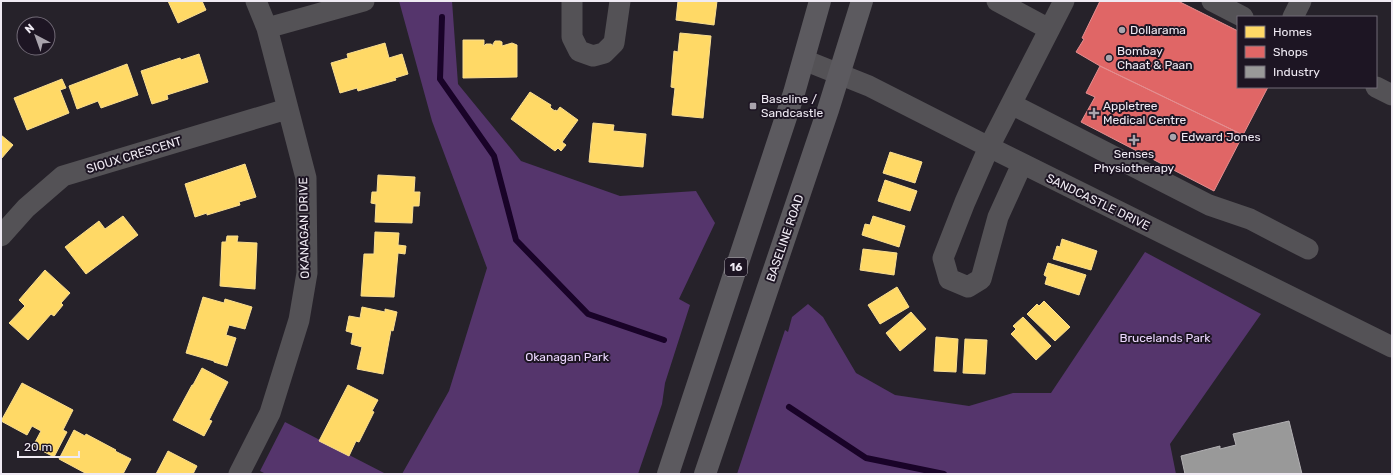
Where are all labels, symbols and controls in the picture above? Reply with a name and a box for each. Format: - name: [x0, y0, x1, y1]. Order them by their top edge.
- north arrow: [16, 16, 56, 56]
- legend: [1237, 16, 1377, 88]
- text: N: [23, 21, 37, 36]
- place label: Dollarama: [1130, 23, 1186, 37]
- marker: Dollarama: [1117, 25, 1127, 35]
- text: Homes: [1273, 25, 1312, 39]
- place label: Bombay Chaat & Paan: [1117, 44, 1193, 72]
- text: Shops: [1273, 45, 1308, 59]
- marker: Bombay Chaat & Paan: [1104, 53, 1114, 63]
- text: Industry: [1273, 65, 1320, 79]
- place label: Baseline / Sandcastle: [761, 92, 823, 120]
- place label: Appletree Medical Centre: [1103, 99, 1186, 127]
- marker: Baseline / Sandcastle: [748, 101, 758, 111]
- marker: Appletree Medical Centre: [1088, 107, 1100, 119]
- place label: Edward Jones: [1181, 130, 1261, 144]
- marker: Edward Jones: [1168, 132, 1178, 142]
- street label: SIOUX CRESCENT: [85, 134, 183, 176]
- marker: Senses Physiotherapy: [1128, 134, 1140, 146]
- place label: Senses Physiotherapy: [1094, 147, 1175, 175]
- street label: SANDCASTLE DRIVE: [1044, 171, 1152, 233]
- street label: OKANAGAN DRIVE: [296, 177, 312, 279]
- street label: BASELINE ROAD: [764, 193, 806, 283]
- road number: 16: [725, 258, 747, 276]
- park label: Brucelands Park: [1119, 331, 1211, 345]
- park label: Okanagan Park: [525, 350, 610, 364]
- scale bar: [18, 433, 79, 459]
- text: 20 m: [24, 440, 52, 454]

